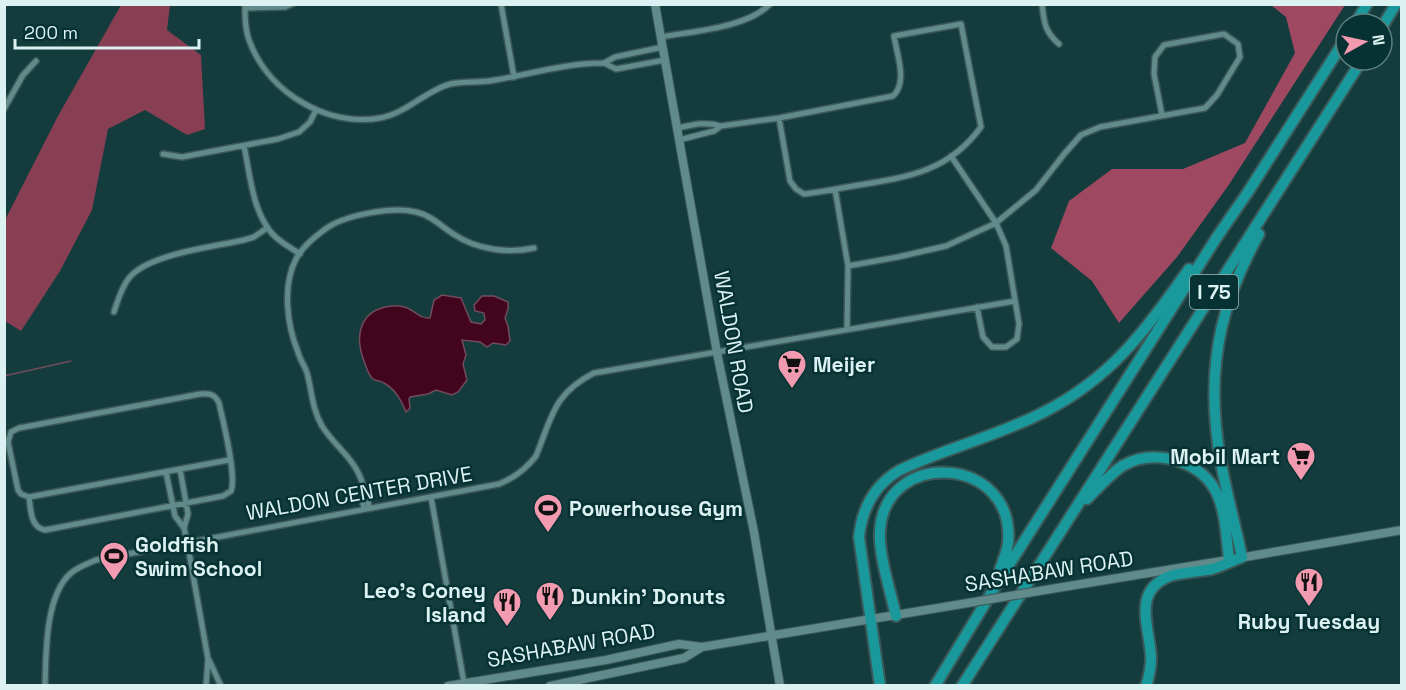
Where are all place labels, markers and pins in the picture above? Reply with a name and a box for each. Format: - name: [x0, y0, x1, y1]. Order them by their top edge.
- supermarket icon: Meijer: [776, 348, 808, 390]
- place label: Meijer: [813, 351, 875, 378]
- supermarket icon: Mobil Mart: [1285, 440, 1317, 482]
- place label: Mobil Mart: [1170, 443, 1280, 470]
- sports icon: Powerhouse Gym: [532, 492, 564, 534]
- place label: Powerhouse Gym: [569, 495, 743, 522]
- place label: Goldfish Swim School: [135, 531, 262, 582]
- sports icon: Goldfish Swim School: [98, 540, 130, 582]
- restaurant icon: Ruby Tuesday: [1293, 566, 1325, 608]
- place label: Leo's Coney Island: [363, 577, 486, 628]
- restaurant icon: Dunkin' Donuts: [534, 580, 566, 622]
- place label: Dunkin' Donuts: [571, 583, 725, 610]
- restaurant icon: Leo's Coney Island: [491, 586, 523, 628]
- place label: Ruby Tuesday: [1238, 608, 1380, 635]

